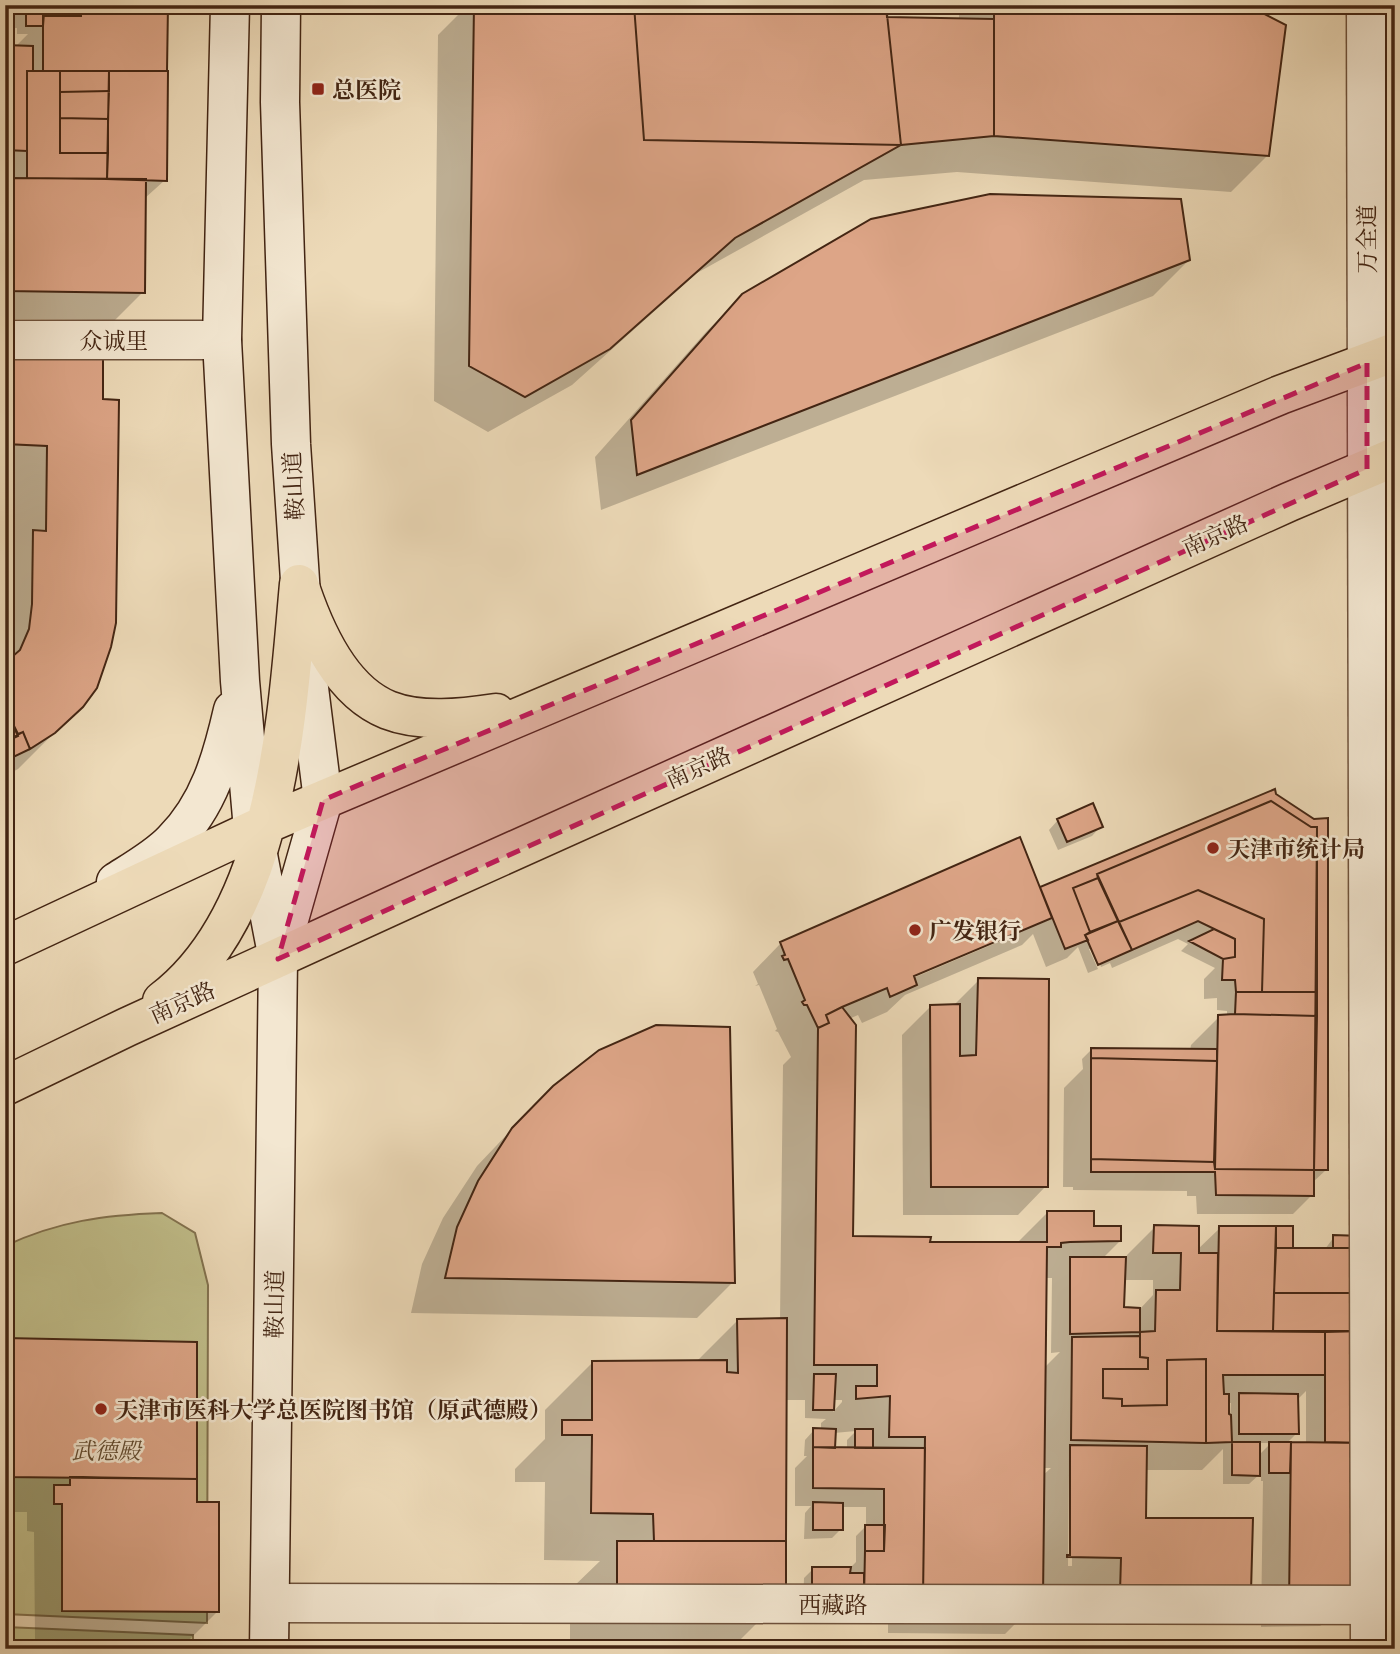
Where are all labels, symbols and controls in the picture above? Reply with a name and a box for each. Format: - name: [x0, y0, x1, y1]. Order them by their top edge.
- place label: 总医院: [332, 73, 401, 106]
- marker: 总医院: [310, 81, 326, 97]
- street label: 万全道: [1350, 205, 1383, 274]
- street label: 众诚里: [80, 324, 149, 357]
- street label: 鞍山道: [275, 451, 311, 521]
- street label: 南京路: [1177, 506, 1253, 564]
- street label: 南京路: [660, 738, 736, 796]
- place label: 天津市统计局: [1227, 832, 1365, 865]
- marker: 天津市统计局: [1205, 840, 1221, 856]
- place label: 广发银行: [929, 914, 1021, 947]
- marker: 广发银行: [907, 922, 923, 938]
- street label: 南京路: [144, 973, 220, 1031]
- street label: 鞍山道: [257, 1269, 291, 1339]
- place label: 天津市医科大学总医院图书馆（原武德殿）: [115, 1393, 552, 1426]
- marker: 天津市医科大学总医院图书馆（原武德殿）: [93, 1401, 109, 1417]
- park label: 武德殿: [72, 1434, 144, 1467]
- street label: 西藏路: [799, 1588, 868, 1621]

